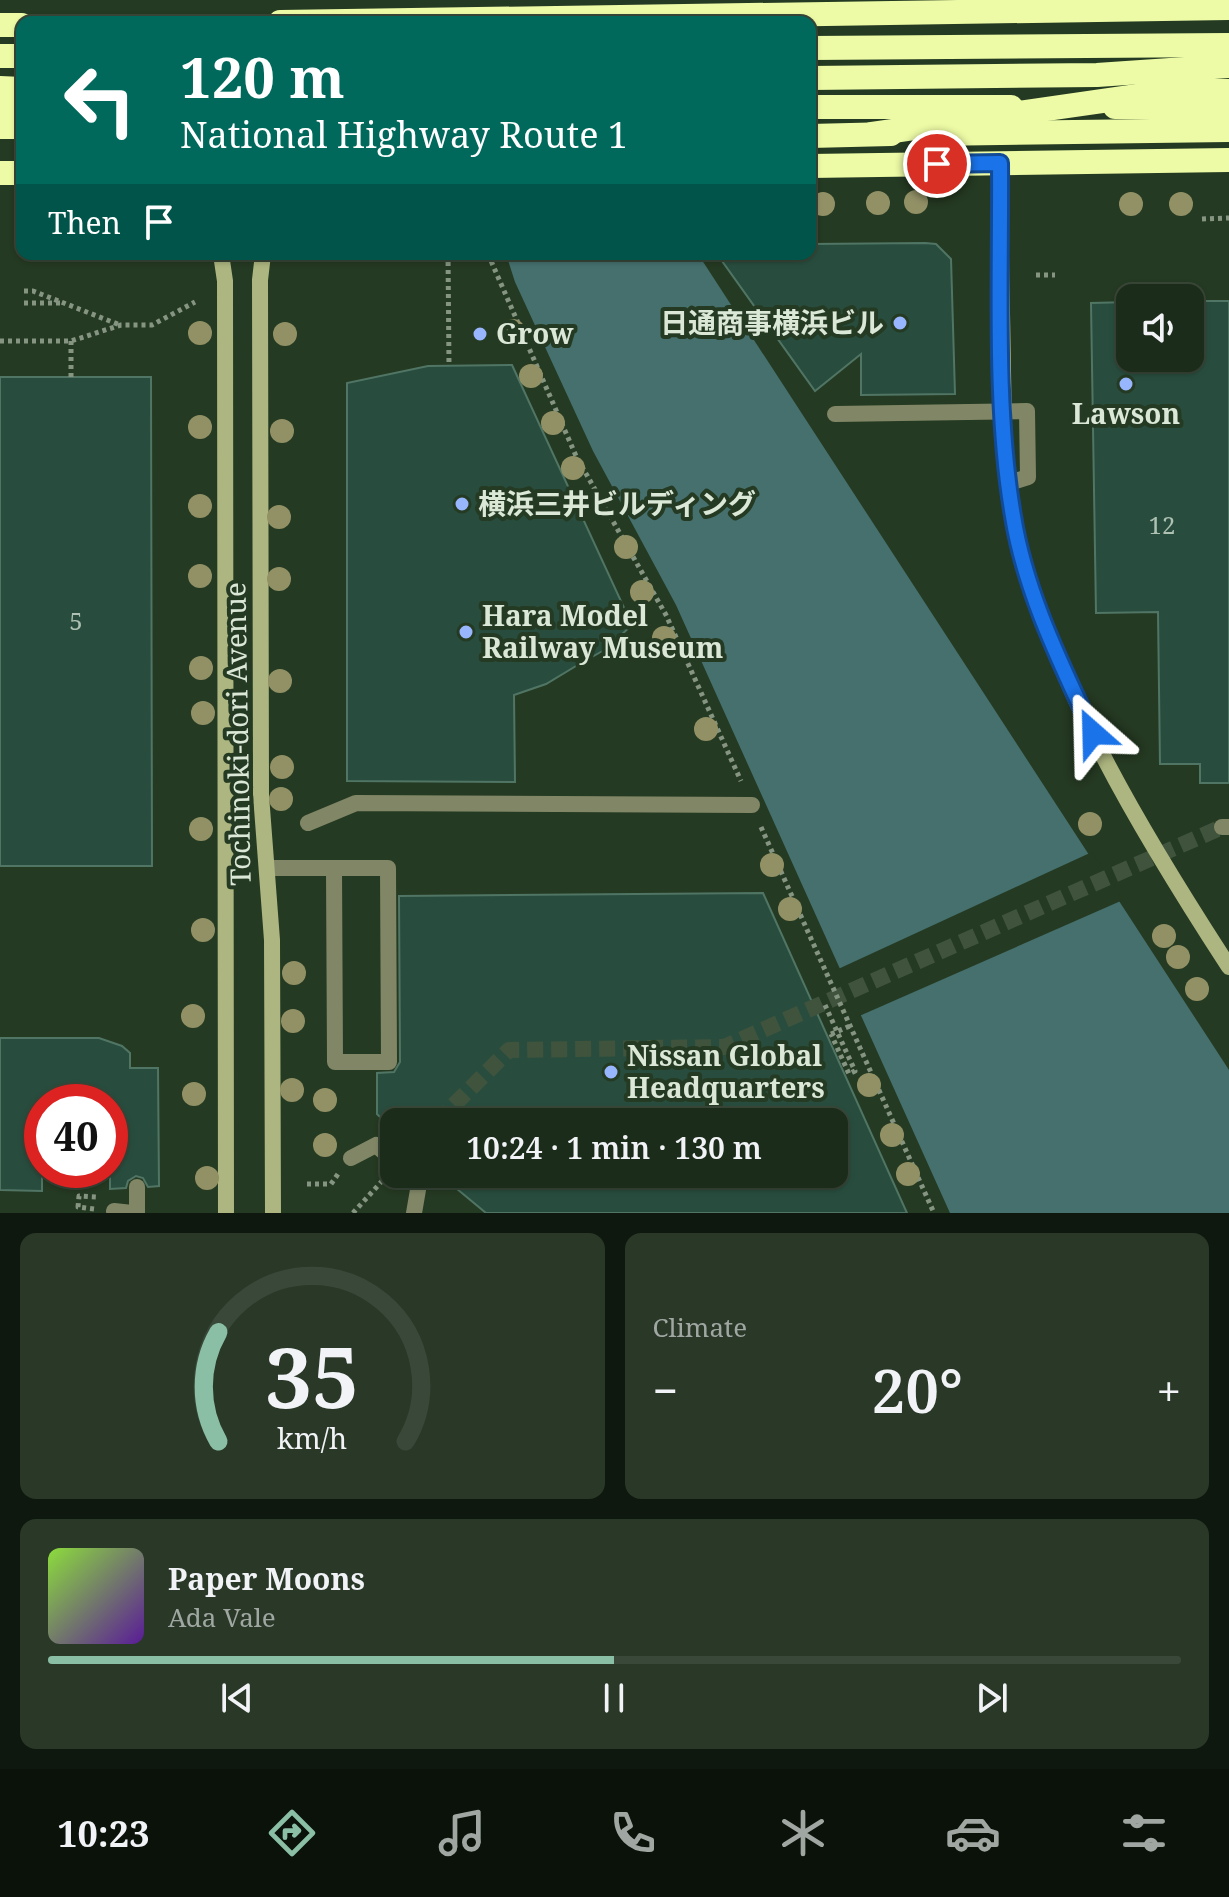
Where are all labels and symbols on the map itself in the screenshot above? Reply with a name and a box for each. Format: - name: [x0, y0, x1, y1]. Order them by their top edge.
- pin: [903, 130, 971, 198]
- place label: 日通商事横浜ビル: [660, 303, 884, 341]
- place label: Grow: [496, 314, 573, 352]
- marker: 日通商事横浜ビル: [891, 314, 909, 332]
- marker: Grow: [471, 325, 489, 343]
- marker: Lawson: [1117, 375, 1135, 393]
- place label: Lawson: [1072, 394, 1180, 432]
- place label: 横浜三井ビルディング: [478, 484, 756, 522]
- marker: 横浜三井ビルディング: [453, 495, 471, 513]
- house number: 12: [1149, 508, 1175, 541]
- street label: Tochinoki-dori Avenue: [215, 582, 259, 886]
- place label: Hara Model Railway Museum: [482, 596, 723, 666]
- house number: 5: [69, 604, 83, 637]
- marker: Hara Model Railway Museum: [457, 623, 475, 641]
- position arrow: [1051, 691, 1135, 775]
- place label: Nissan Global Headquarters: [627, 1036, 825, 1106]
- marker: Nissan Global Headquarters: [602, 1063, 620, 1081]
- speed limit sign: 40: [24, 1084, 128, 1188]

